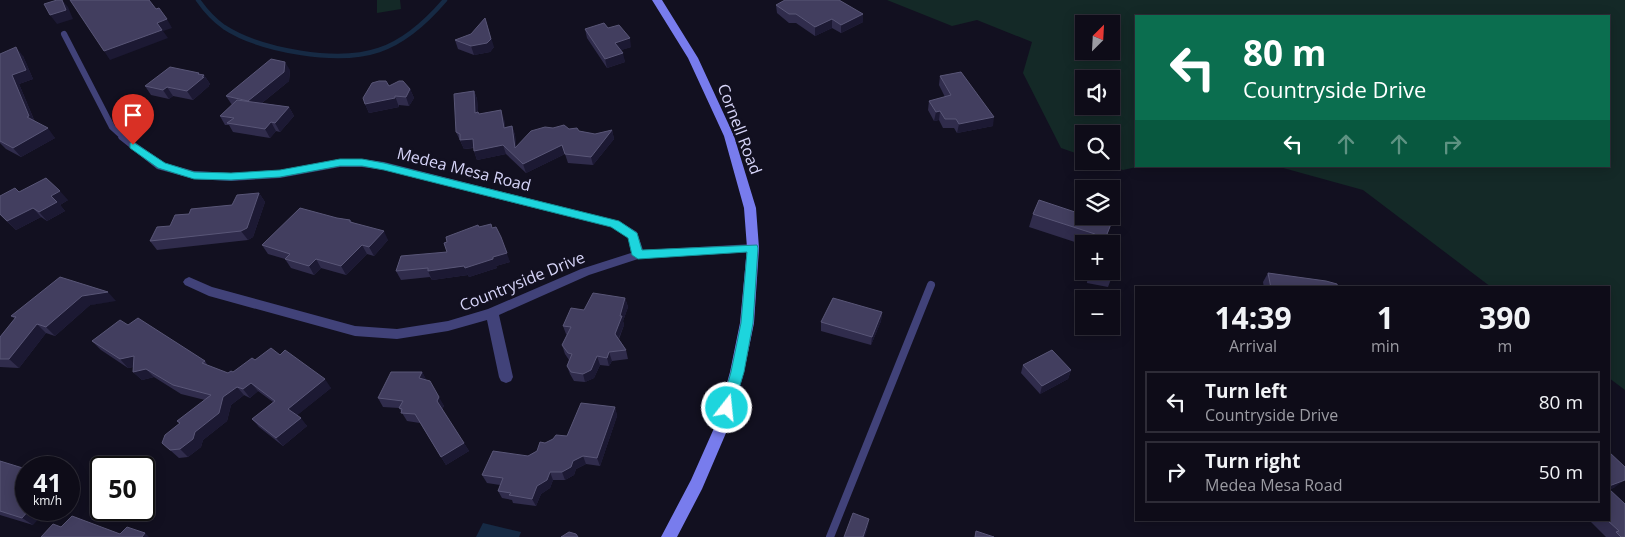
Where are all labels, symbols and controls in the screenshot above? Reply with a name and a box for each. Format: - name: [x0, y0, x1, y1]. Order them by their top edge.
- north arrow: [1075, 15, 1120, 60]
- map controls: [1075, 15, 1120, 335]
- text: 80 m: [1243, 29, 1326, 76]
- icon: left: [1160, 35, 1225, 100]
- button: sound: [1075, 70, 1120, 115]
- text: Countryside Drive: [1243, 74, 1426, 104]
- street label: Cornell Road: [713, 81, 767, 177]
- pin: [112, 94, 154, 145]
- icon: arrive: [119, 101, 147, 129]
- button: search: [1075, 125, 1120, 170]
- icon: left: [1279, 130, 1307, 158]
- icon: ahead: [1332, 130, 1360, 158]
- icon: ahead: [1385, 130, 1413, 158]
- icon: right: [1438, 130, 1466, 158]
- street label: Medea Mesa Road: [395, 142, 533, 196]
- button: layers: [1075, 180, 1120, 225]
- button: +: [1075, 235, 1120, 280]
- street label: Countryside Drive: [456, 246, 588, 316]
- button: −: [1075, 290, 1120, 335]
- text: 14:39: [1214, 297, 1292, 338]
- text: 1: [1377, 297, 1394, 338]
- text: 390: [1479, 297, 1531, 338]
- text: Arrival: [1229, 335, 1277, 357]
- text: min: [1371, 335, 1400, 357]
- text: m: [1497, 335, 1512, 357]
- text: Turn left: [1205, 378, 1287, 404]
- position arrow: [700, 381, 752, 433]
- icon: left: [1162, 388, 1190, 416]
- text: 80 m: [1539, 389, 1583, 415]
- text: Countryside Drive: [1205, 404, 1338, 426]
- text: Turn right: [1205, 448, 1300, 474]
- speed limit sign: 50: [90, 456, 155, 521]
- icon: right: [1162, 458, 1190, 486]
- text: 50 m: [1539, 459, 1583, 485]
- text: 41: [33, 465, 62, 499]
- text: Medea Mesa Road: [1205, 474, 1342, 496]
- text: km/h: [33, 492, 62, 509]

